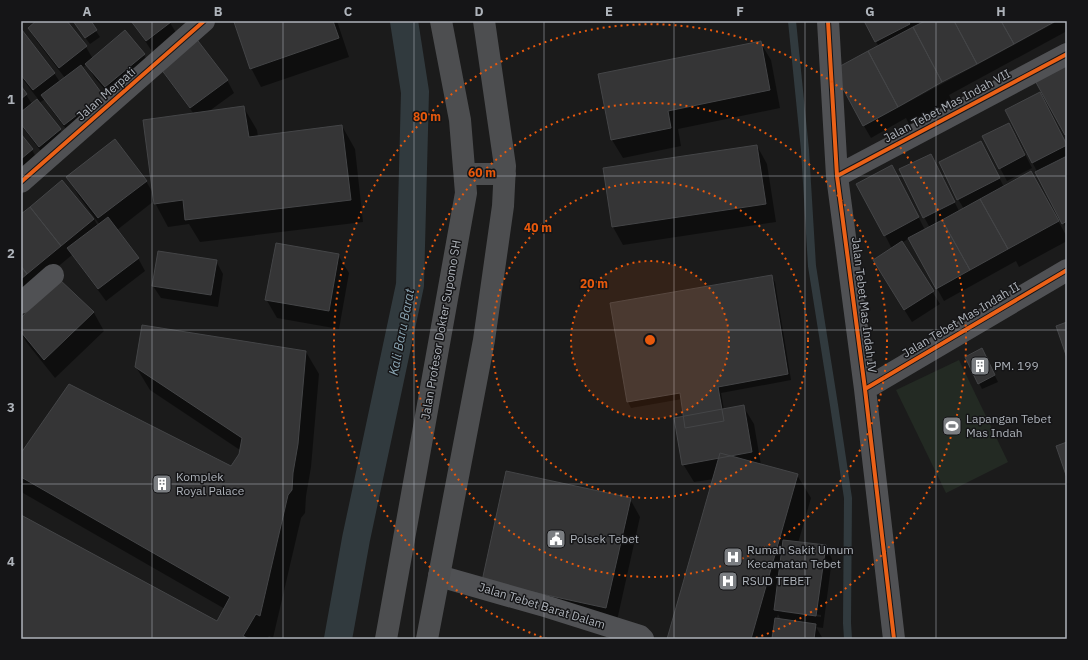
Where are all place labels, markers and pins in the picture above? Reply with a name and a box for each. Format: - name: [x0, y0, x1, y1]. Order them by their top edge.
- centre of rings: [643, 333, 657, 347]
- building icon: PM. 199: [969, 355, 991, 377]
- place label: PM. 199: [994, 358, 1039, 373]
- place label: Lapangan Tebet Mas Indah: [966, 411, 1051, 440]
- sports icon: Lapangan Tebet Mas Indah: [941, 415, 963, 437]
- place label: Komplek Royal Palace: [176, 469, 245, 498]
- building icon: Komplek Royal Palace: [151, 473, 173, 495]
- public building icon: Polsek Tebet: [545, 528, 567, 550]
- place label: Polsek Tebet: [570, 531, 639, 546]
- place label: Rumah Sakit Umum Kecamatan Tebet: [747, 542, 854, 571]
- hospital icon: Rumah Sakit Umum Kecamatan Tebet: [722, 546, 744, 568]
- hospital icon: RSUD TEBET: [717, 570, 739, 592]
- place label: RSUD TEBET: [742, 573, 811, 588]

